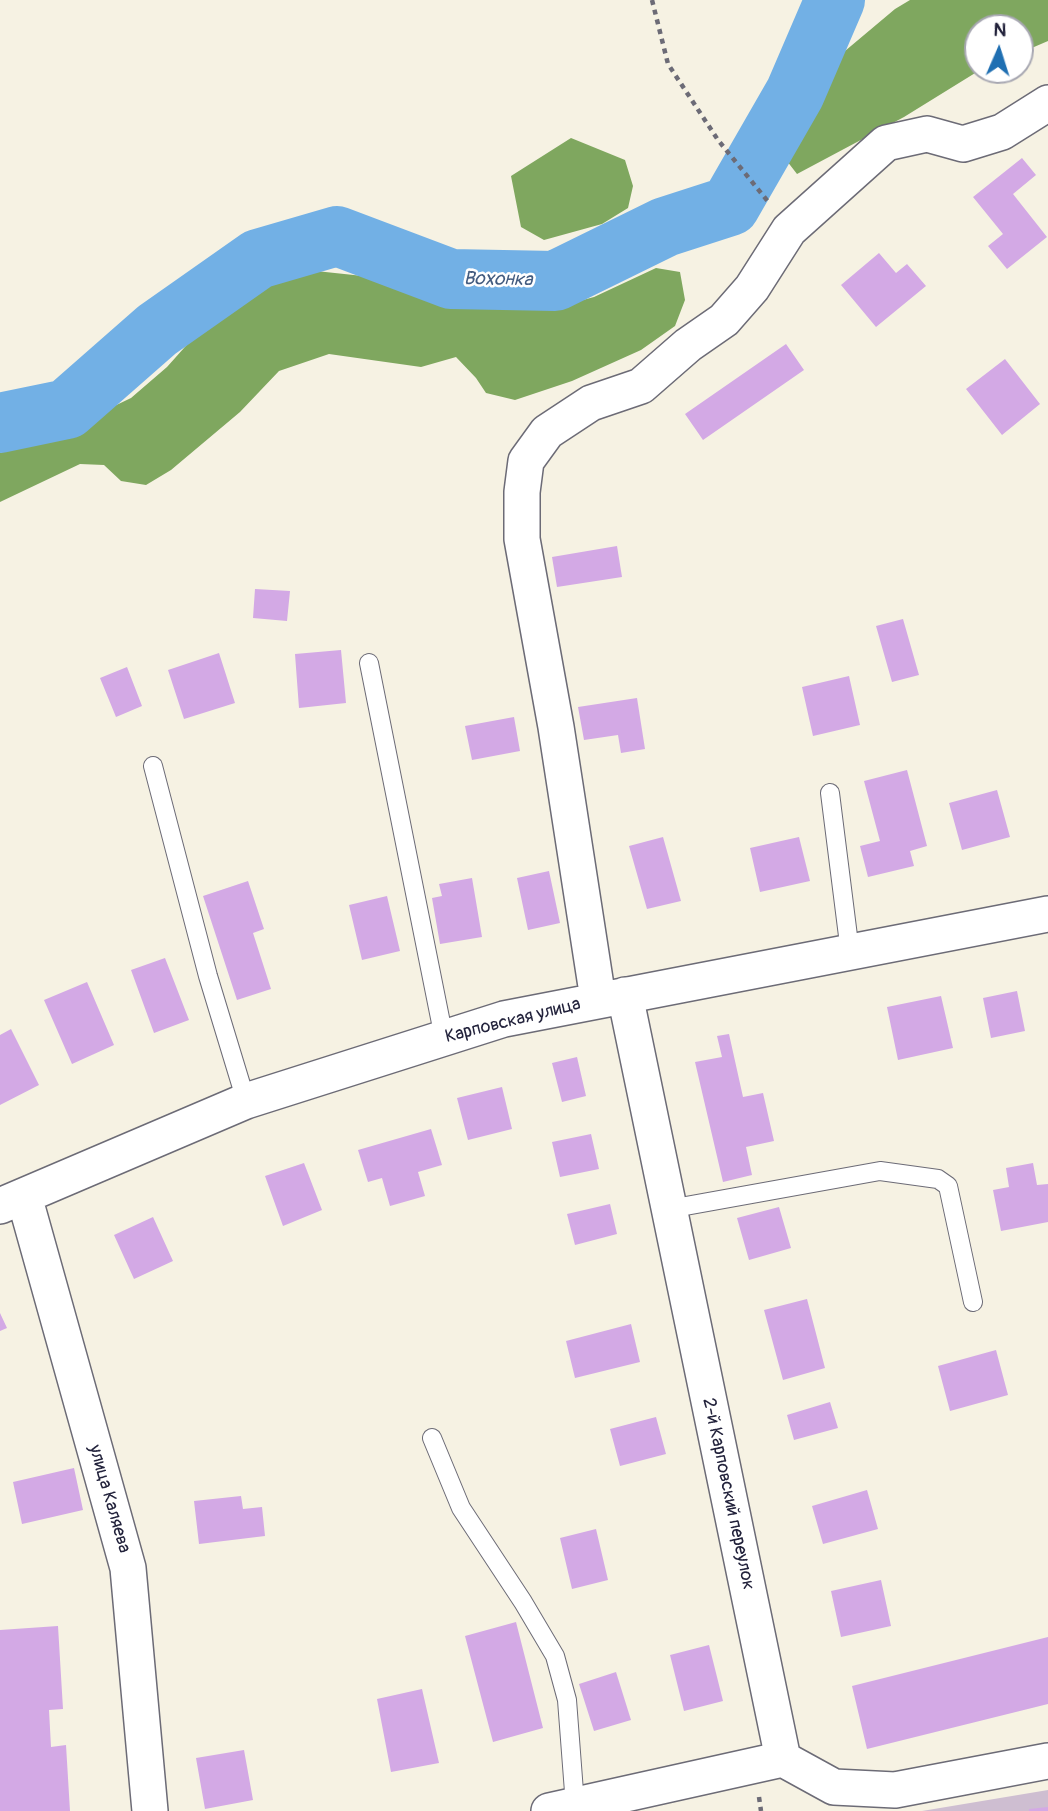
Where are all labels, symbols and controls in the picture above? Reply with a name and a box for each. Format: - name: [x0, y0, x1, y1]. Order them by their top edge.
- north arrow: [964, 14, 1034, 84]
- text: N: [993, 18, 1007, 42]
- water label: Вохонка: [463, 268, 533, 292]
- street label: Карповская улица: [443, 994, 583, 1048]
- street label: 2-й Карповский переулок: [697, 1396, 759, 1592]
- street label: улица Каляева: [83, 1442, 135, 1556]

